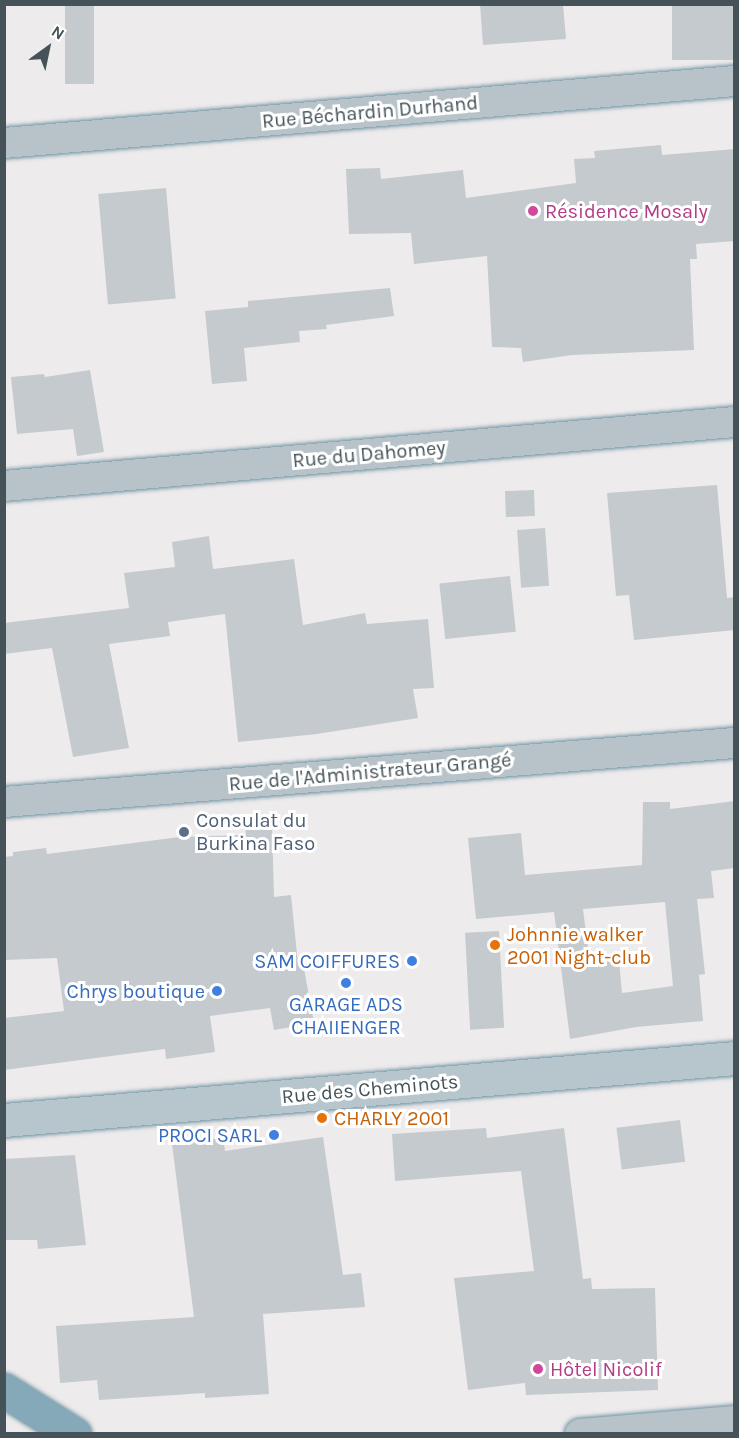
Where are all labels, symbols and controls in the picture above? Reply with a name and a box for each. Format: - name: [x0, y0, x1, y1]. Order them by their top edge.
- north arrow: [18, 18, 78, 78]
- text: N: [48, 21, 68, 44]
- street label: Rue Béchardin Durhand: [261, 91, 479, 133]
- place label: Résidence Mosaly: [545, 199, 708, 223]
- marker: Résidence Mosaly: [526, 204, 540, 218]
- street label: Rue du Dahomey: [291, 435, 447, 473]
- street label: Rue de l'Administrateur Grangé: [228, 748, 512, 796]
- place label: Consulat du Burkina Faso: [196, 808, 315, 855]
- marker: Consulat du Burkina Faso: [177, 825, 191, 839]
- place label: Johnnie walker 2001 Night-club: [507, 922, 651, 969]
- marker: Johnnie walker 2001 Night-club: [488, 938, 502, 952]
- place label: SAM COIFFURES: [254, 949, 400, 973]
- marker: SAM COIFFURES: [405, 954, 419, 968]
- marker: GARAGE ADS CHAIIENGER: [339, 976, 353, 990]
- place label: Chrys boutique: [66, 979, 205, 1003]
- marker: Chrys boutique: [210, 984, 224, 998]
- place label: GARAGE ADS CHAIIENGER: [289, 993, 403, 1040]
- street label: Rue des Cheminots: [281, 1069, 459, 1109]
- place label: CHARLY 2001: [334, 1106, 449, 1130]
- marker: CHARLY 2001: [315, 1111, 329, 1125]
- place label: PROCI SARL: [158, 1123, 262, 1147]
- marker: PROCI SARL: [267, 1128, 281, 1142]
- place label: Hôtel Nicolif: [550, 1357, 662, 1381]
- marker: Hôtel Nicolif: [531, 1362, 545, 1376]

